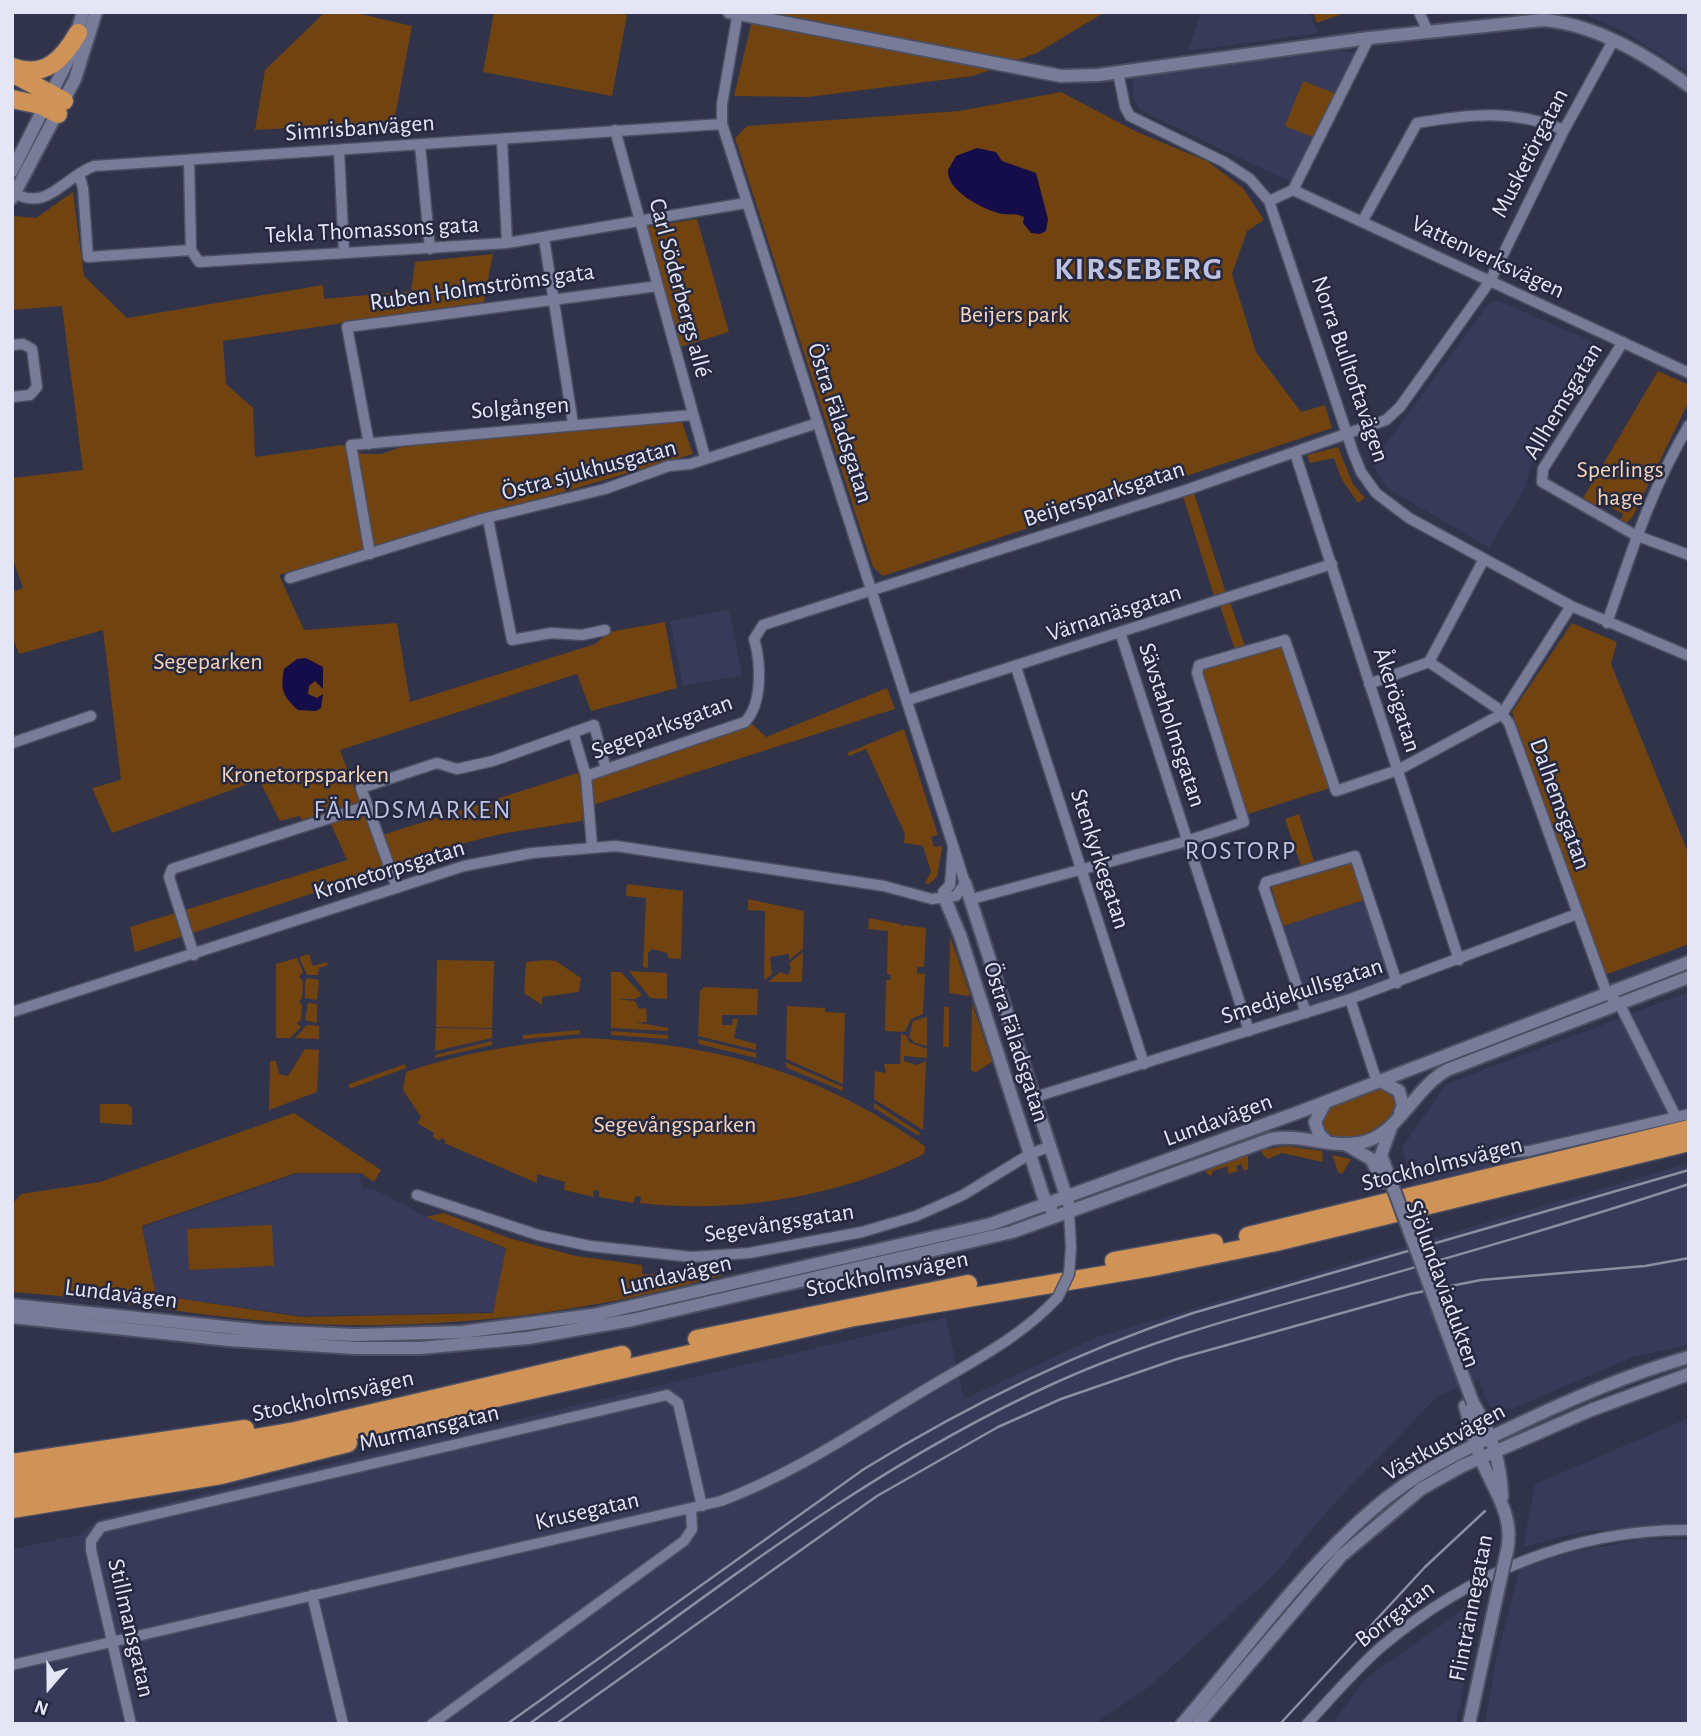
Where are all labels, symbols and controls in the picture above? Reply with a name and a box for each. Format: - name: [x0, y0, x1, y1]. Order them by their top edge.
- street label: Musketörgatan: [1485, 84, 1575, 222]
- street label: Simrisbanvägen: [284, 108, 436, 148]
- street label: Carl Söderbergs allé: [642, 195, 718, 381]
- street label: Vattenverksvägen: [1407, 209, 1569, 305]
- street label: Tekla Thomassons gata: [264, 210, 480, 250]
- district label: KIRSEBERG: [1055, 250, 1223, 288]
- street label: Ruben Holmströms gata: [368, 257, 596, 317]
- street label: Norra Bulltoftavägen: [1305, 272, 1395, 466]
- park label: Beijers park: [959, 301, 1069, 329]
- street label: Allhemsgatan: [1517, 338, 1609, 464]
- street label: Östra Fäladsgatan: [801, 339, 879, 507]
- street label: Solgången: [470, 390, 570, 426]
- street label: Östra sjukhusgatan: [498, 433, 680, 507]
- street label: Beijersparksgatan: [1020, 454, 1188, 534]
- park label: Sperlings hage: [1576, 456, 1664, 512]
- street label: Värnanäsgatan: [1043, 578, 1185, 648]
- street label: Sävstaholmsgatan: [1132, 639, 1212, 811]
- street label: Åkerögatan: [1367, 644, 1427, 756]
- park label: Segeparken: [153, 648, 263, 676]
- street label: Segeparksgatan: [587, 688, 737, 766]
- street label: Dalhemsgatan: [1523, 734, 1597, 874]
- park label: Kronetorpsparken: [221, 761, 389, 789]
- street label: Stenkyrkegatan: [1064, 785, 1136, 933]
- district label: FÄLADSMARKEN: [315, 794, 511, 826]
- street label: Kronetorpsgatan: [310, 833, 468, 907]
- district label: ROSTORP: [1186, 835, 1296, 867]
- street label: Smedjekullsgatan: [1217, 951, 1387, 1031]
- street label: Östra Fäladsgatan: [977, 958, 1055, 1126]
- street label: Lundavägen: [1160, 1087, 1276, 1153]
- park label: Segevångsparken: [594, 1111, 756, 1139]
- street label: Stockholmsvägen: [1359, 1130, 1525, 1198]
- street label: Sjölundaviadukten: [1399, 1196, 1487, 1372]
- street label: Segevångsgatan: [702, 1197, 856, 1249]
- street label: Stockholmsvägen: [803, 1244, 971, 1304]
- street label: Lundavägen: [617, 1248, 735, 1302]
- street label: Lundavägen: [63, 1273, 179, 1315]
- street label: Stockholmsvägen: [249, 1363, 417, 1429]
- street label: Västkustvägen: [1378, 1397, 1510, 1487]
- street label: Murmansgatan: [356, 1398, 502, 1458]
- street label: Krusegatan: [532, 1485, 642, 1537]
- street label: Flintrännegatan: [1443, 1532, 1499, 1684]
- street label: Stillmansgatan: [101, 1556, 161, 1700]
- street label: Borrgatan: [1349, 1574, 1441, 1654]
- north arrow: [14, 1652, 84, 1722]
- text: N: [32, 1696, 51, 1718]

